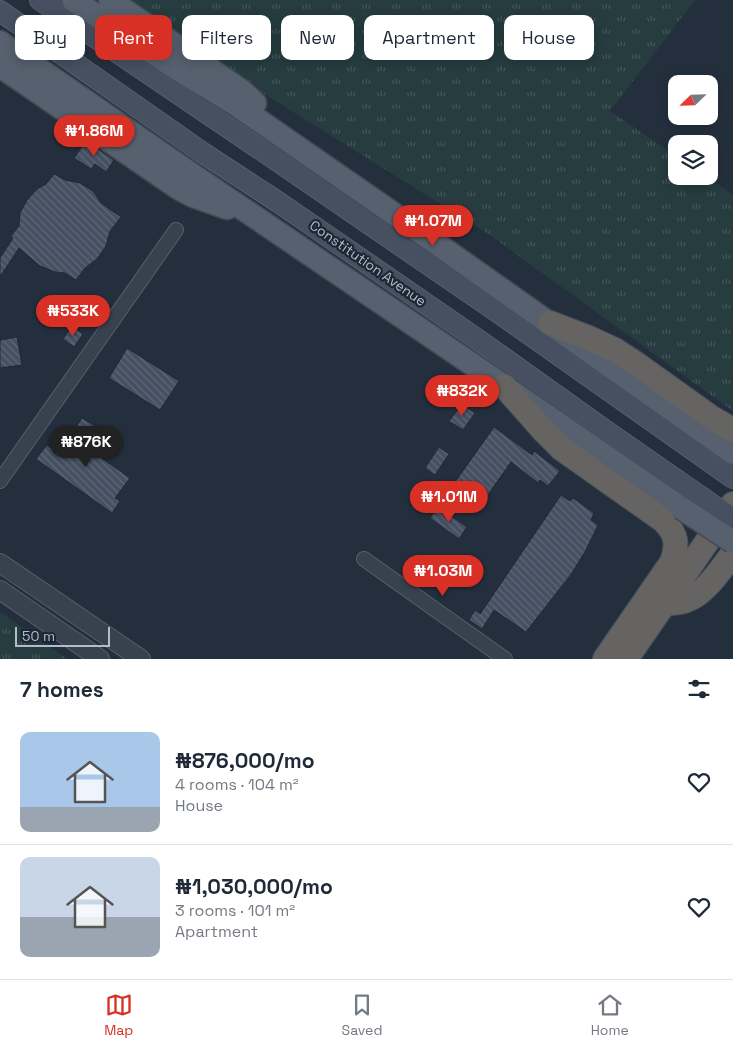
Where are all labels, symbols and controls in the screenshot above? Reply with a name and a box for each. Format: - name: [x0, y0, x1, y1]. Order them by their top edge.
- chip: Buy: [15, 15, 85, 60]
- chip: Rent: [95, 15, 172, 60]
- chip: Filters: [182, 15, 271, 60]
- chip: New: [281, 15, 354, 60]
- chip: Apartment: [364, 15, 494, 60]
- chip: House: [504, 15, 594, 60]
- north arrow: [668, 75, 718, 125]
- map controls: [668, 75, 718, 185]
- pin: ₦1.86M: [53, 114, 135, 157]
- text: ₦1.86M: [65, 120, 123, 141]
- button: layers: [668, 135, 718, 185]
- pin: ₦1.07M: [392, 204, 474, 247]
- text: ₦1.07M: [404, 210, 462, 231]
- street label: Constitution Avenue: [306, 216, 430, 310]
- pin: ₦533K: [38, 294, 108, 337]
- text: ₦533K: [47, 300, 99, 321]
- pin: ₦832K: [427, 374, 497, 417]
- text: ₦832K: [436, 380, 488, 401]
- pin: ₦876K: [51, 426, 121, 468]
- text: ₦876K: [60, 431, 112, 452]
- pin: ₦1.01M: [408, 480, 490, 523]
- text: ₦1.01M: [421, 486, 477, 507]
- pin: ₦1.03M: [402, 554, 484, 597]
- text: ₦1.03M: [414, 560, 472, 581]
- scale bar: [15, 624, 110, 647]
- text: 50 m: [22, 627, 55, 645]
- icon: filters: [685, 675, 713, 703]
- text: 7 homes: [20, 676, 104, 703]
- text: ₦876,000/mo: [175, 747, 314, 774]
- icon: home: [60, 752, 120, 812]
- icon: heart: [685, 768, 713, 796]
- text: 4 rooms · 104 m²: [175, 774, 299, 795]
- text: House: [175, 795, 223, 816]
- text: ₦1,030,000/mo: [175, 873, 333, 900]
- icon: home: [60, 877, 120, 937]
- icon: heart: [685, 893, 713, 921]
- text: 3 rooms · 101 m²: [175, 900, 295, 921]
- text: Apartment: [175, 921, 258, 942]
- tab: Map: [104, 991, 133, 1039]
- tab: Saved: [342, 991, 382, 1039]
- tab: Home: [591, 991, 629, 1039]

